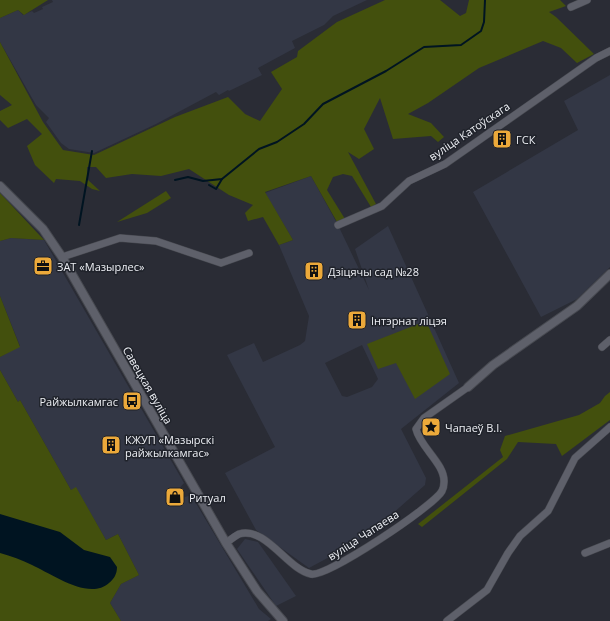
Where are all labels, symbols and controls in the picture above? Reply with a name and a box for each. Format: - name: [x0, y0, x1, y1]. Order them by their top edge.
- street label: вуліца Катоўскага: [426, 98, 512, 164]
- building icon: ГСК: [491, 128, 513, 150]
- place label: ГСК: [516, 132, 536, 147]
- office icon: ЗАТ «Мазырлес»: [32, 255, 54, 277]
- place label: ЗАТ «Мазырлес»: [57, 259, 145, 274]
- building icon: Дзіцячы сад №28: [303, 260, 325, 282]
- place label: Дзіцячы сад №28: [328, 264, 419, 279]
- building icon: Інтэрнат ліцэя: [346, 309, 368, 331]
- place label: Інтэрнат ліцэя: [371, 313, 447, 328]
- street label: Савецкая вуліца: [120, 344, 176, 426]
- bus stop icon: Райжылкамгас: [121, 390, 143, 412]
- place label: Райжылкамгас: [39, 394, 118, 409]
- place icon: Чапаеў В.І.: [420, 416, 442, 438]
- place label: Чапаеў В.І.: [445, 420, 502, 435]
- place label: КЖУП «Мазырскі райжылкамгас»: [125, 432, 214, 460]
- building icon: КЖУП «Мазырскі райжылкамгас»: [100, 434, 122, 456]
- shop icon: Ритуал: [164, 486, 186, 508]
- place label: Ритуал: [189, 490, 226, 505]
- street label: вуліца Чапаева: [325, 506, 401, 564]

